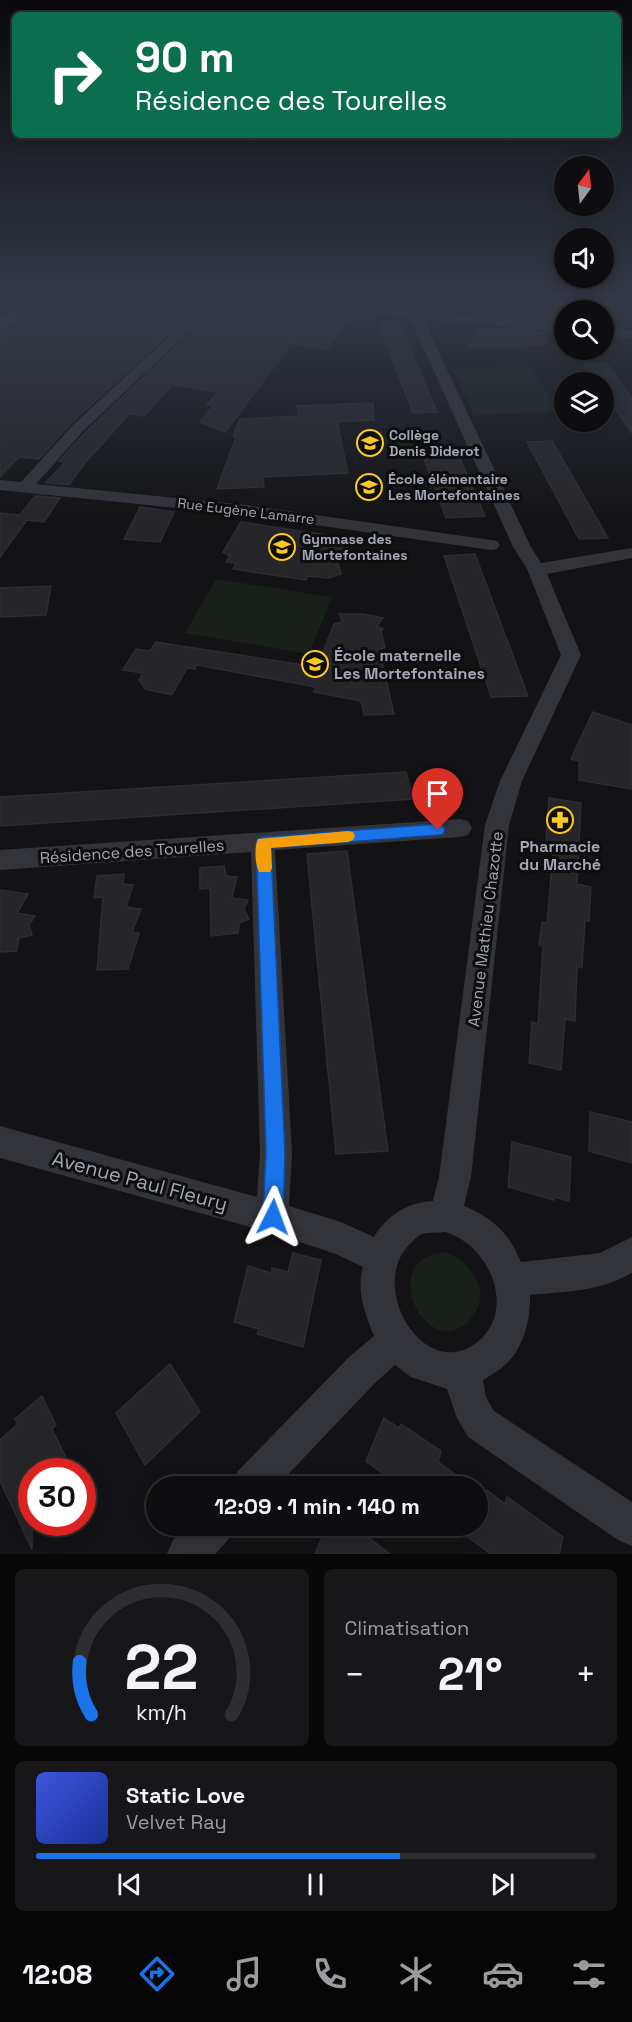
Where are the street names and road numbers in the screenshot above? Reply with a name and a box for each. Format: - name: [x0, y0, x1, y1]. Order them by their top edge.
- street label: Rue Eugène Lamarre: [176, 494, 316, 528]
- street label: Avenue Mathieu Chazotte: [463, 830, 508, 1028]
- street label: Résidence des Tourelles: [39, 835, 225, 868]
- street label: Avenue Paul Fleury: [49, 1145, 231, 1217]

